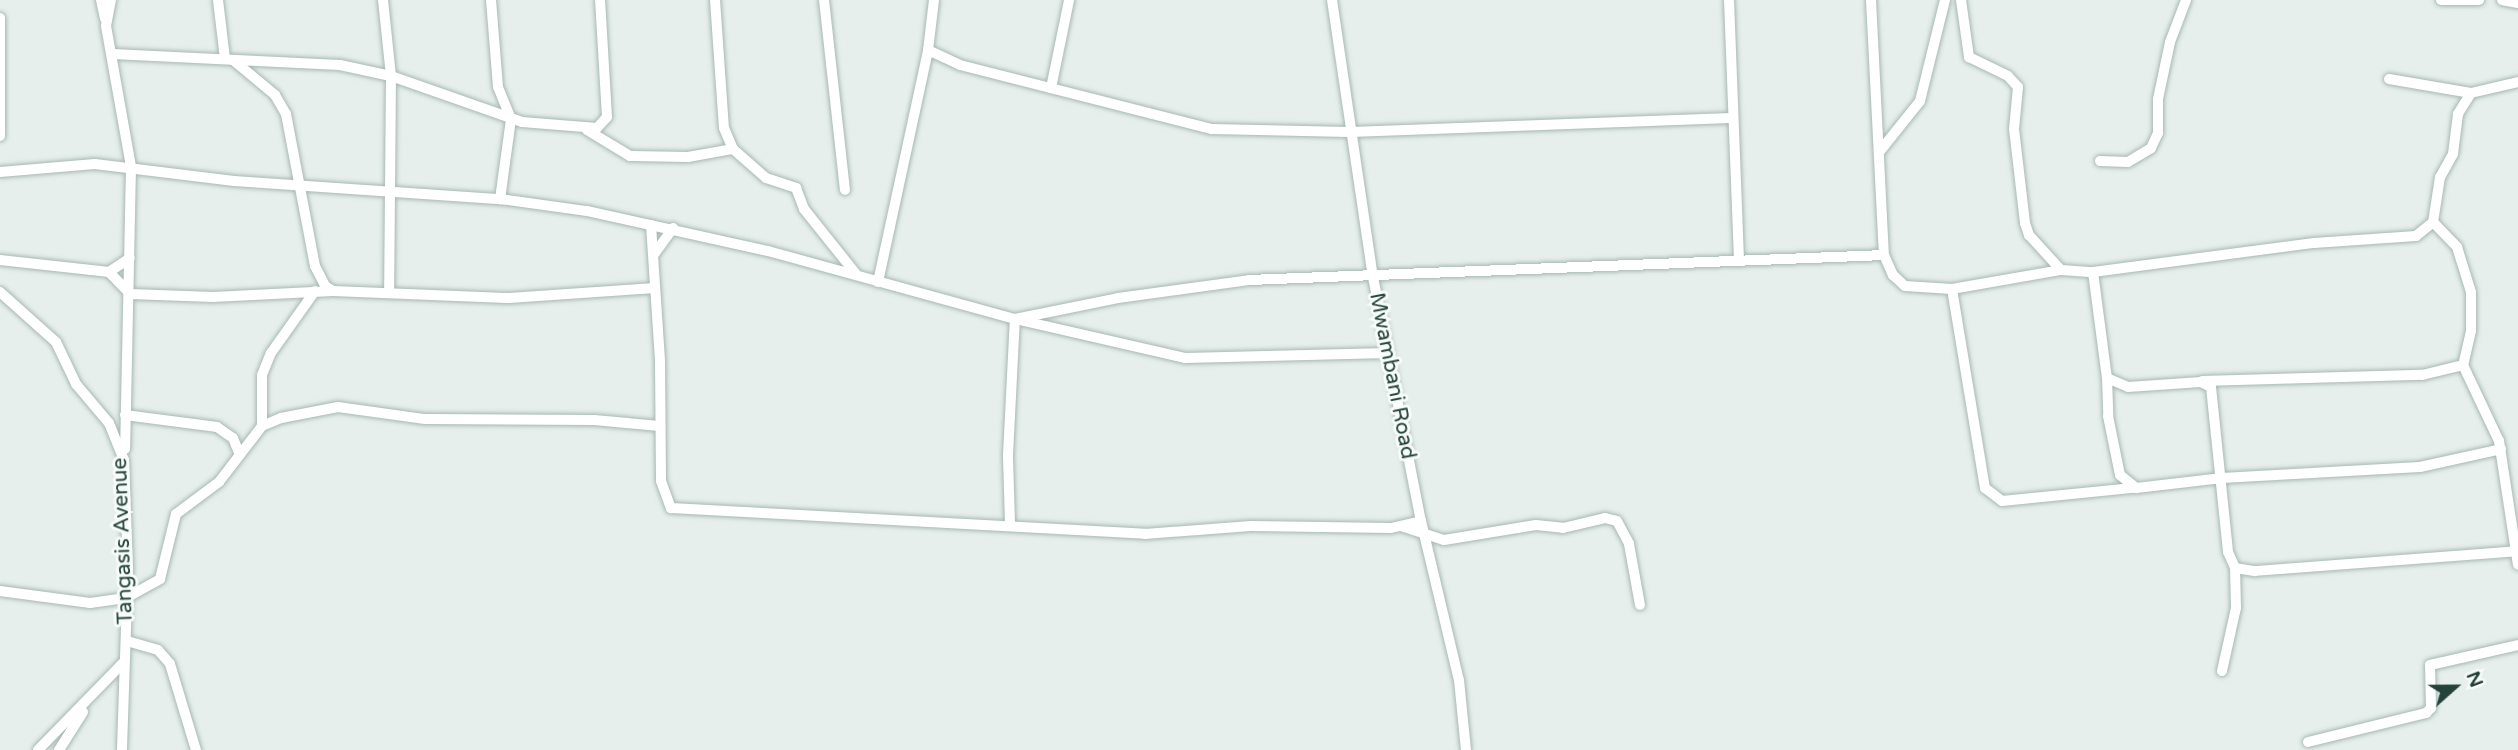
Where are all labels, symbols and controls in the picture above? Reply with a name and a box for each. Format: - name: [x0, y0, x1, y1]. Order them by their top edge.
- street label: Mwambani Road: [1364, 291, 1420, 461]
- street label: Tangasis Avenue: [107, 457, 139, 625]
- north arrow: [2420, 652, 2490, 722]
- text: N: [2462, 668, 2488, 691]

